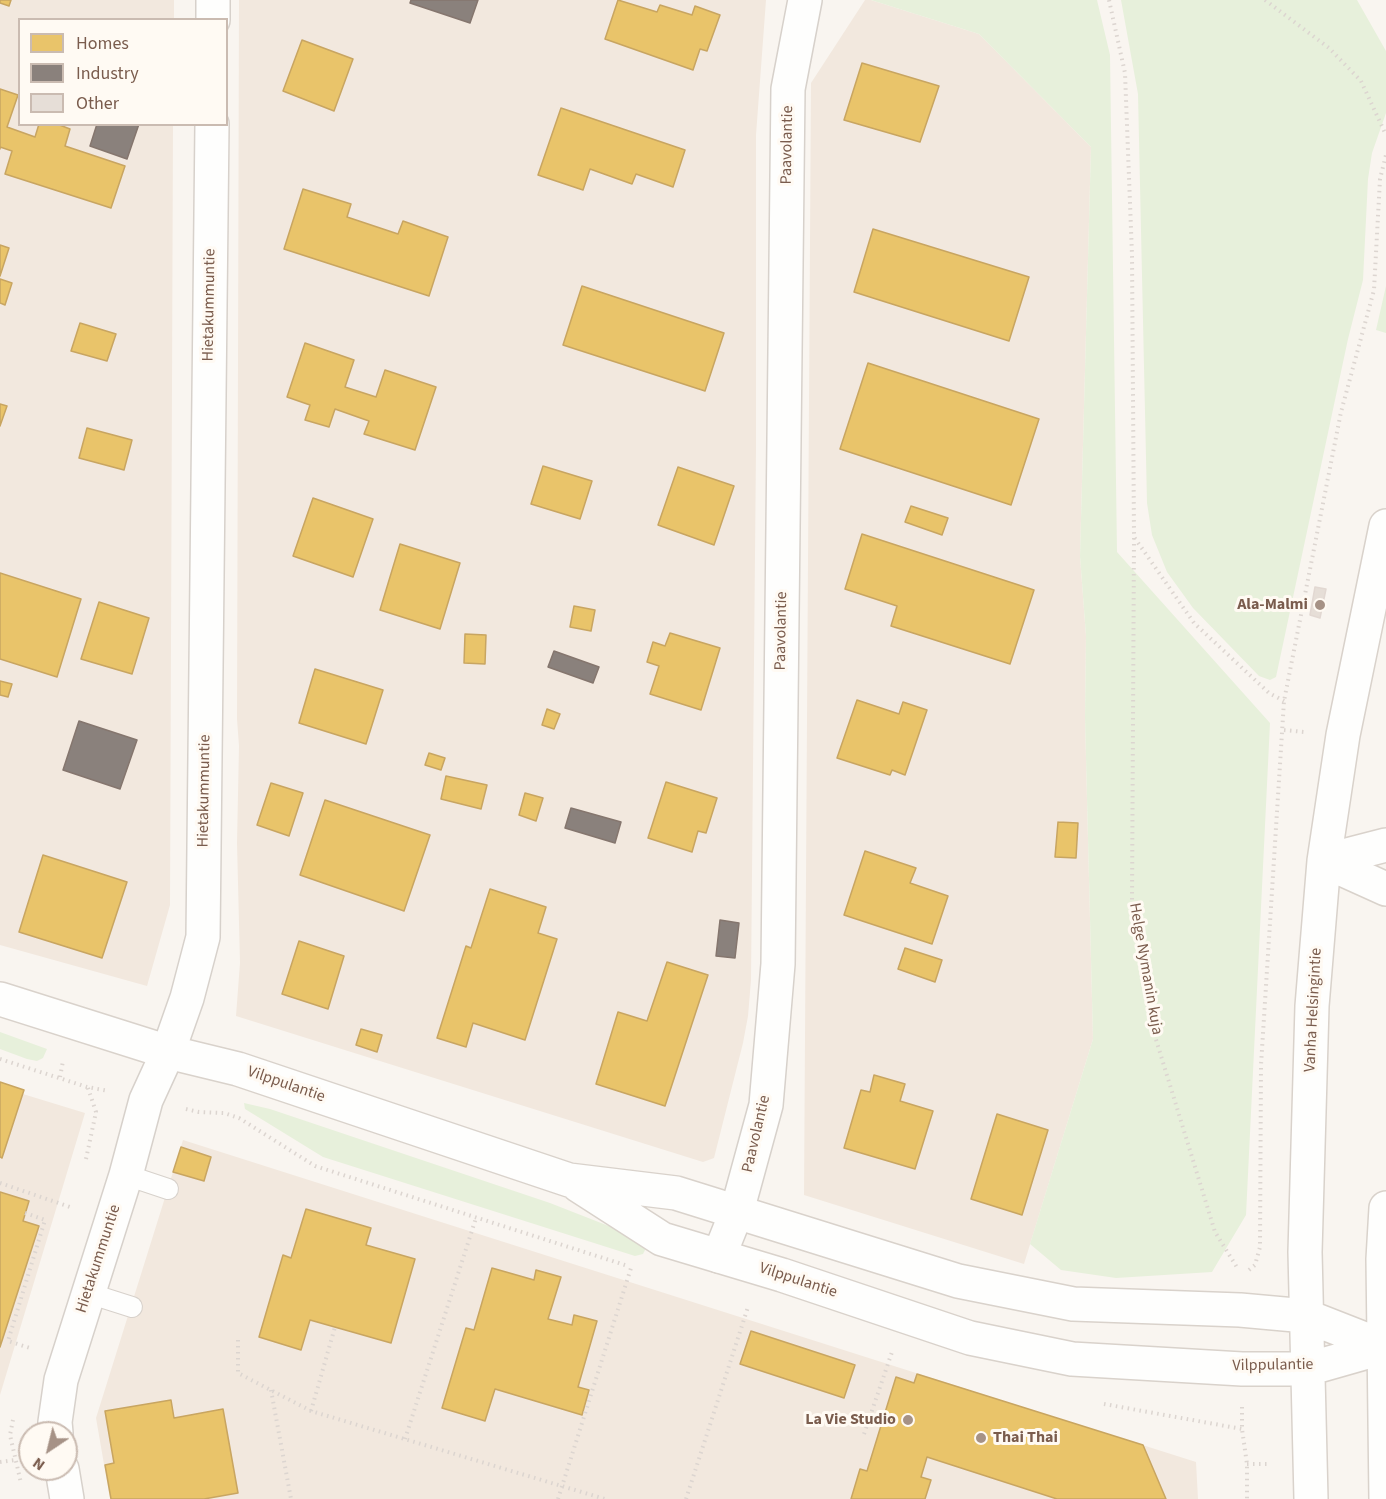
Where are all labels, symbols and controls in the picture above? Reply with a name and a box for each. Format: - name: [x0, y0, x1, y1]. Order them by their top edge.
- legend: [18, 18, 228, 126]
- text: Homes: [76, 31, 129, 56]
- text: Industry: [76, 61, 139, 86]
- text: Other: [76, 91, 119, 116]
- street label: Paavolantie: [778, 105, 798, 185]
- street label: Hietakummuntie: [199, 248, 221, 362]
- street label: Paavolantie: [772, 591, 792, 671]
- place label: Ala-Malmi: [1237, 595, 1308, 615]
- marker: Ala-Malmi: [1313, 598, 1327, 612]
- street label: Hietakummuntie: [194, 734, 216, 848]
- street label: Helge Nymanin kuja: [1124, 902, 1166, 1036]
- street label: Vanha Helsingintie: [1301, 947, 1327, 1073]
- street label: Vilppulantie: [245, 1063, 327, 1107]
- street label: Paavolantie: [739, 1093, 775, 1175]
- street label: Hietakummuntie: [72, 1202, 126, 1316]
- street label: Vilppulantie: [757, 1259, 839, 1303]
- street label: Vilppulantie: [1232, 1356, 1314, 1376]
- place label: La Vie Studio: [805, 1410, 896, 1430]
- marker: La Vie Studio: [901, 1413, 915, 1427]
- north arrow: [18, 1421, 78, 1481]
- place label: Thai Thai: [993, 1428, 1058, 1448]
- marker: Thai Thai: [974, 1431, 988, 1445]
- text: N: [28, 1452, 49, 1476]

